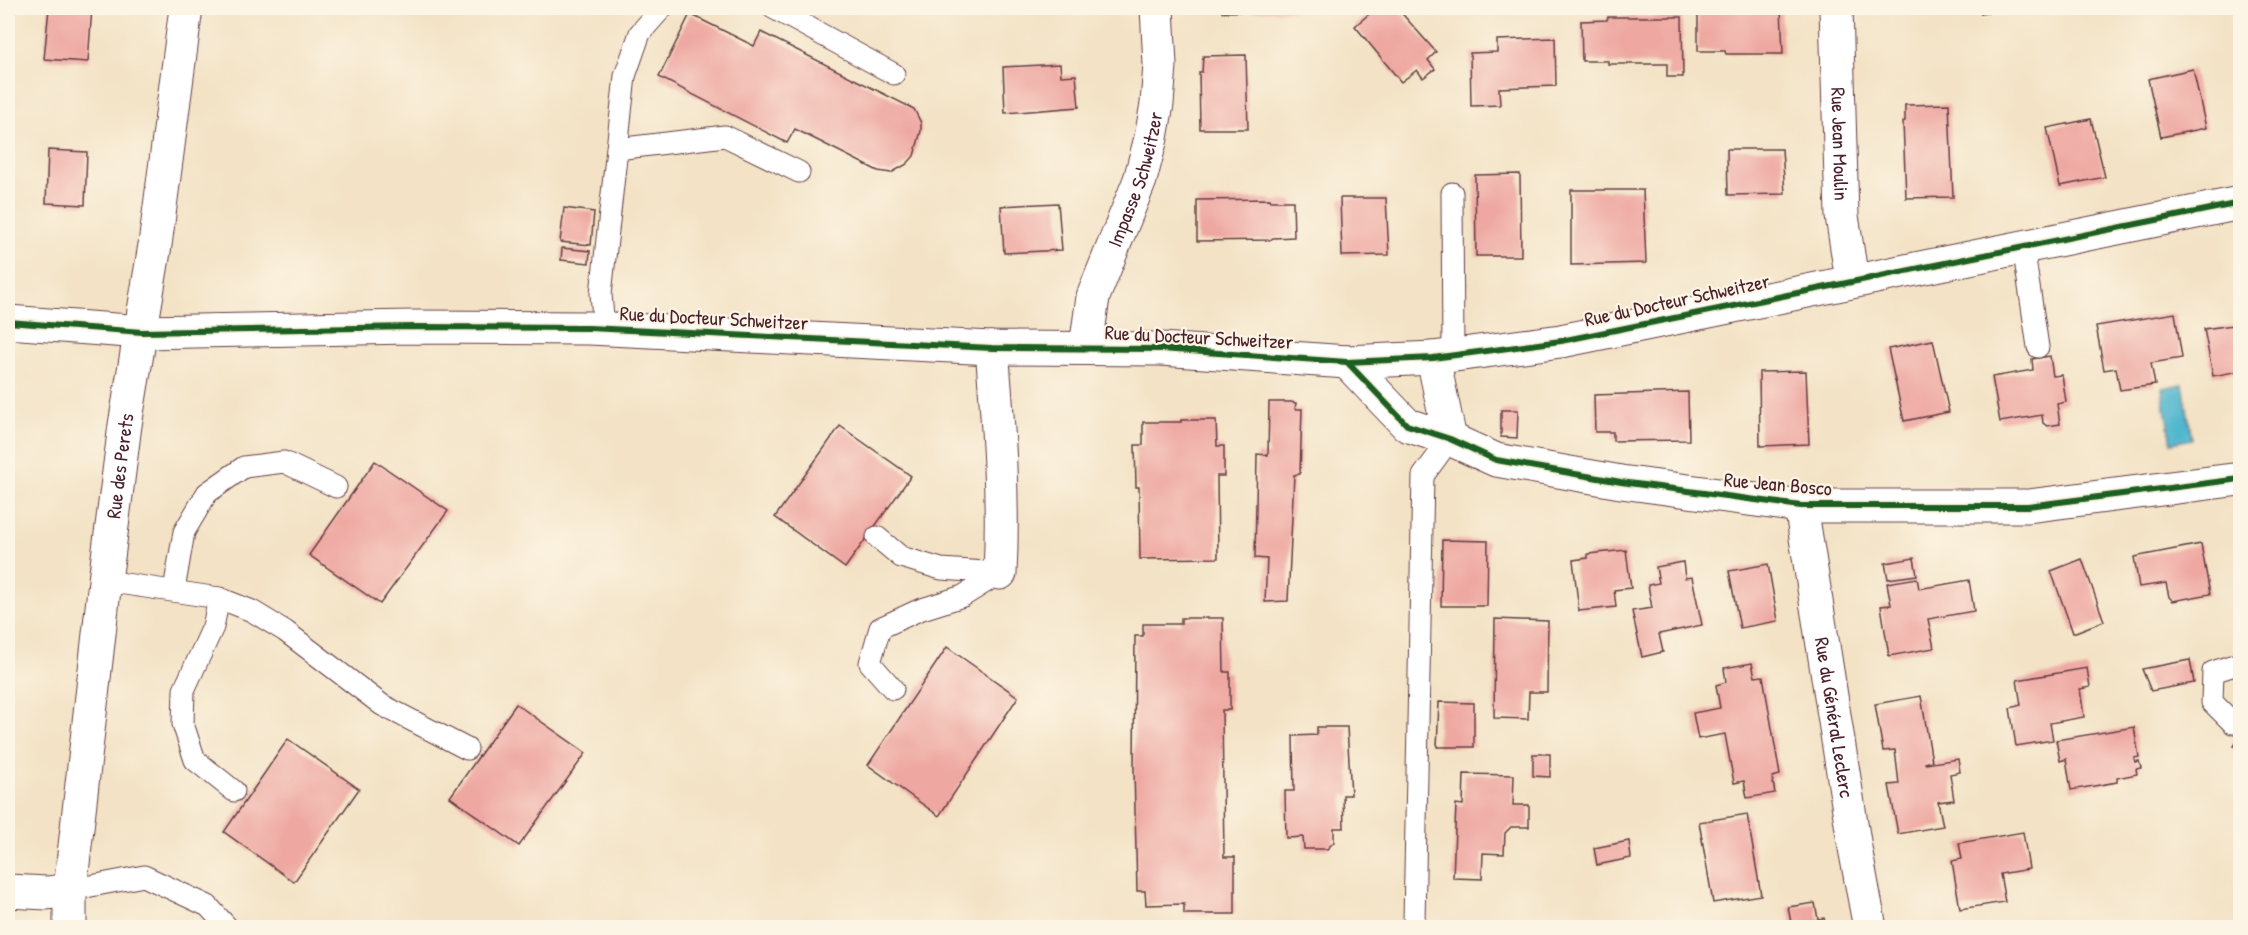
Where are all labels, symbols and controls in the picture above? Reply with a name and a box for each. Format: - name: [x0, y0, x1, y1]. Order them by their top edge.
- street label: Rue Jean Moulin: [1825, 87, 1856, 201]
- street label: Impasse Schweitzer: [1101, 109, 1168, 251]
- street label: Rue du Docteur Schweitzer: [1582, 267, 1772, 332]
- street label: Rue du Docteur Schweitzer: [619, 299, 809, 336]
- street label: Rue du Docteur Schweitzer: [1104, 318, 1294, 355]
- street label: Rue des Perets: [99, 411, 140, 520]
- street label: Rue Jean Bosco: [1723, 465, 1833, 502]
- street label: Rue du Général Leclerc: [1809, 635, 1861, 800]

